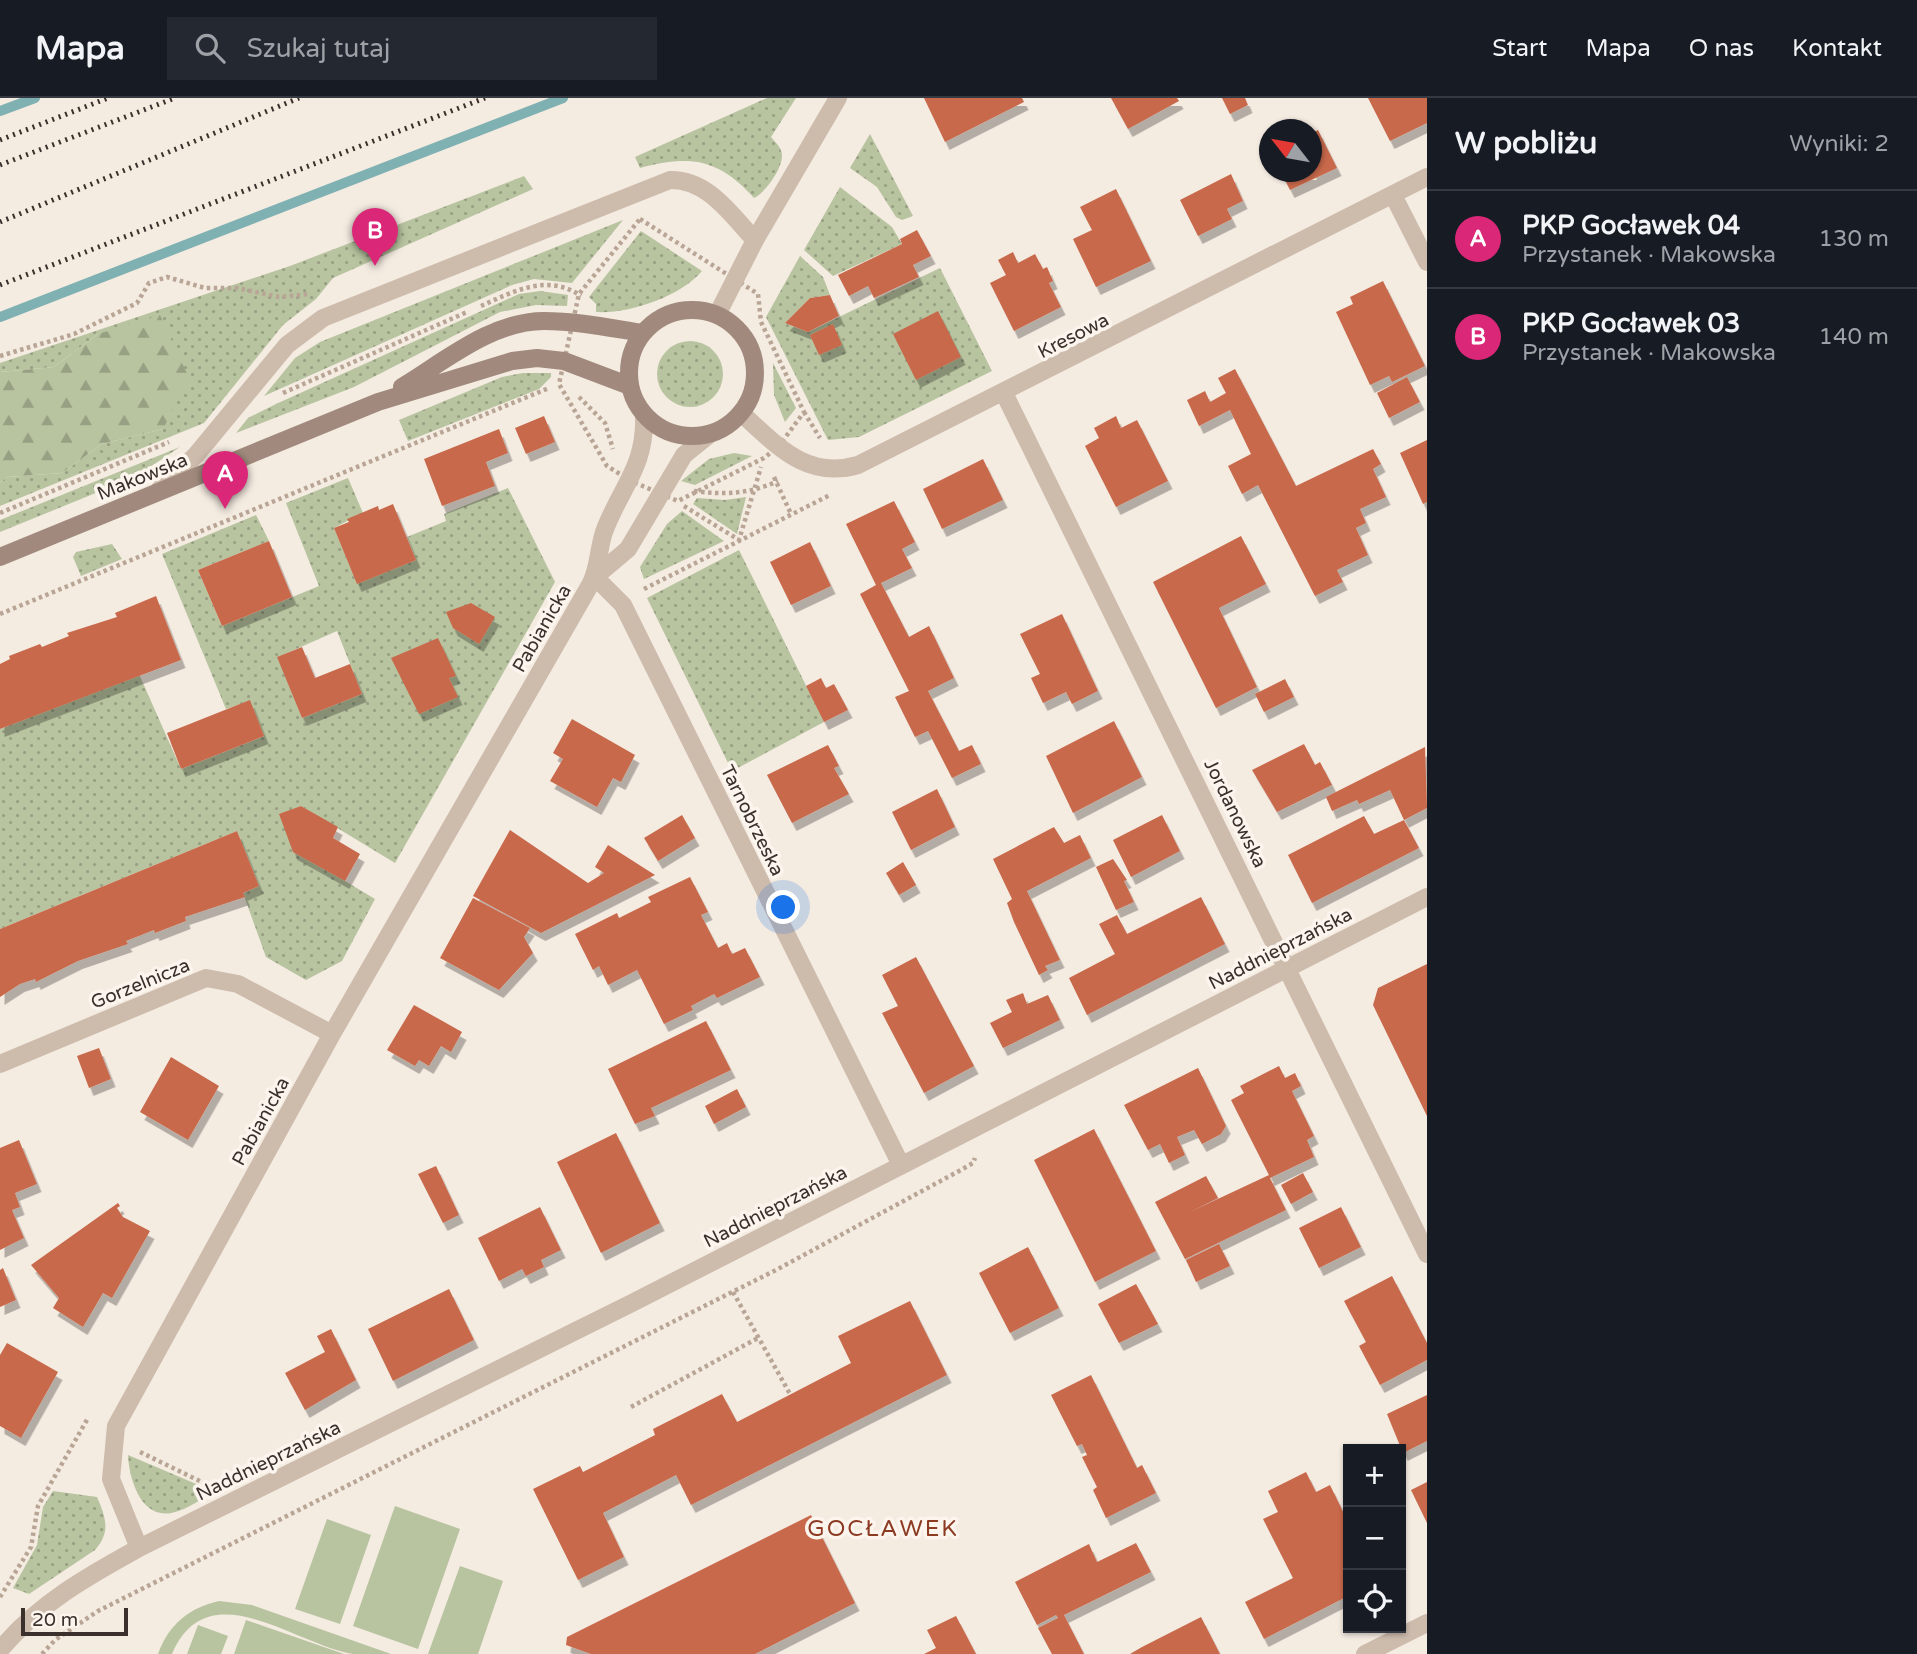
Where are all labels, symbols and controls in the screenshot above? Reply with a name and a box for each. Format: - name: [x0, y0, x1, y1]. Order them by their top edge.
- search box: [167, 17, 657, 80]
- text: Mapa: [35, 29, 125, 68]
- icon: search: [191, 29, 229, 67]
- text: Szukaj tutaj: [247, 33, 390, 64]
- text: Start: [1492, 34, 1547, 63]
- text: Mapa: [1585, 34, 1651, 63]
- text: O nas: [1689, 34, 1754, 63]
- text: Kontakt: [1792, 34, 1882, 63]
- north arrow: [1259, 119, 1322, 182]
- text: W pobliżu: [1455, 125, 1597, 162]
- text: Wyniki: 2: [1789, 130, 1889, 158]
- pin: B: [352, 208, 398, 266]
- text: PKP Gocławek 04: [1522, 210, 1740, 241]
- text: A: [1469, 225, 1487, 253]
- text: 130 m: [1819, 225, 1889, 253]
- text: Przystanek · Makowska: [1522, 241, 1776, 269]
- text: PKP Gocławek 03: [1522, 308, 1740, 339]
- street label: Kresowa: [1034, 309, 1113, 363]
- text: B: [1470, 323, 1486, 351]
- text: 140 m: [1819, 323, 1889, 351]
- text: Przystanek · Makowska: [1522, 339, 1776, 367]
- street label: Makowska: [94, 449, 191, 505]
- pin: A: [202, 451, 248, 509]
- street label: Pabianicka: [508, 581, 576, 676]
- street label: Jordanowska: [1199, 756, 1271, 871]
- street label: Tarnobrzeska: [716, 761, 788, 879]
- your location: [766, 890, 800, 924]
- street label: Naddnieprzańska: [1205, 903, 1356, 995]
- street label: Gorzelnicza: [88, 954, 193, 1014]
- street label: Pabianicka: [228, 1073, 294, 1170]
- street label: Naddnieprzańska: [700, 1161, 851, 1253]
- street label: Naddnieprzańska: [193, 1416, 344, 1505]
- map controls: [1343, 1444, 1406, 1633]
- button: +: [1343, 1444, 1406, 1507]
- button: −: [1343, 1507, 1406, 1570]
- district label: GOCŁAWEK: [807, 1515, 959, 1543]
- button: locate: [1343, 1570, 1406, 1633]
- scale bar: [21, 1605, 128, 1637]
- text: 20 m: [32, 1609, 78, 1631]

